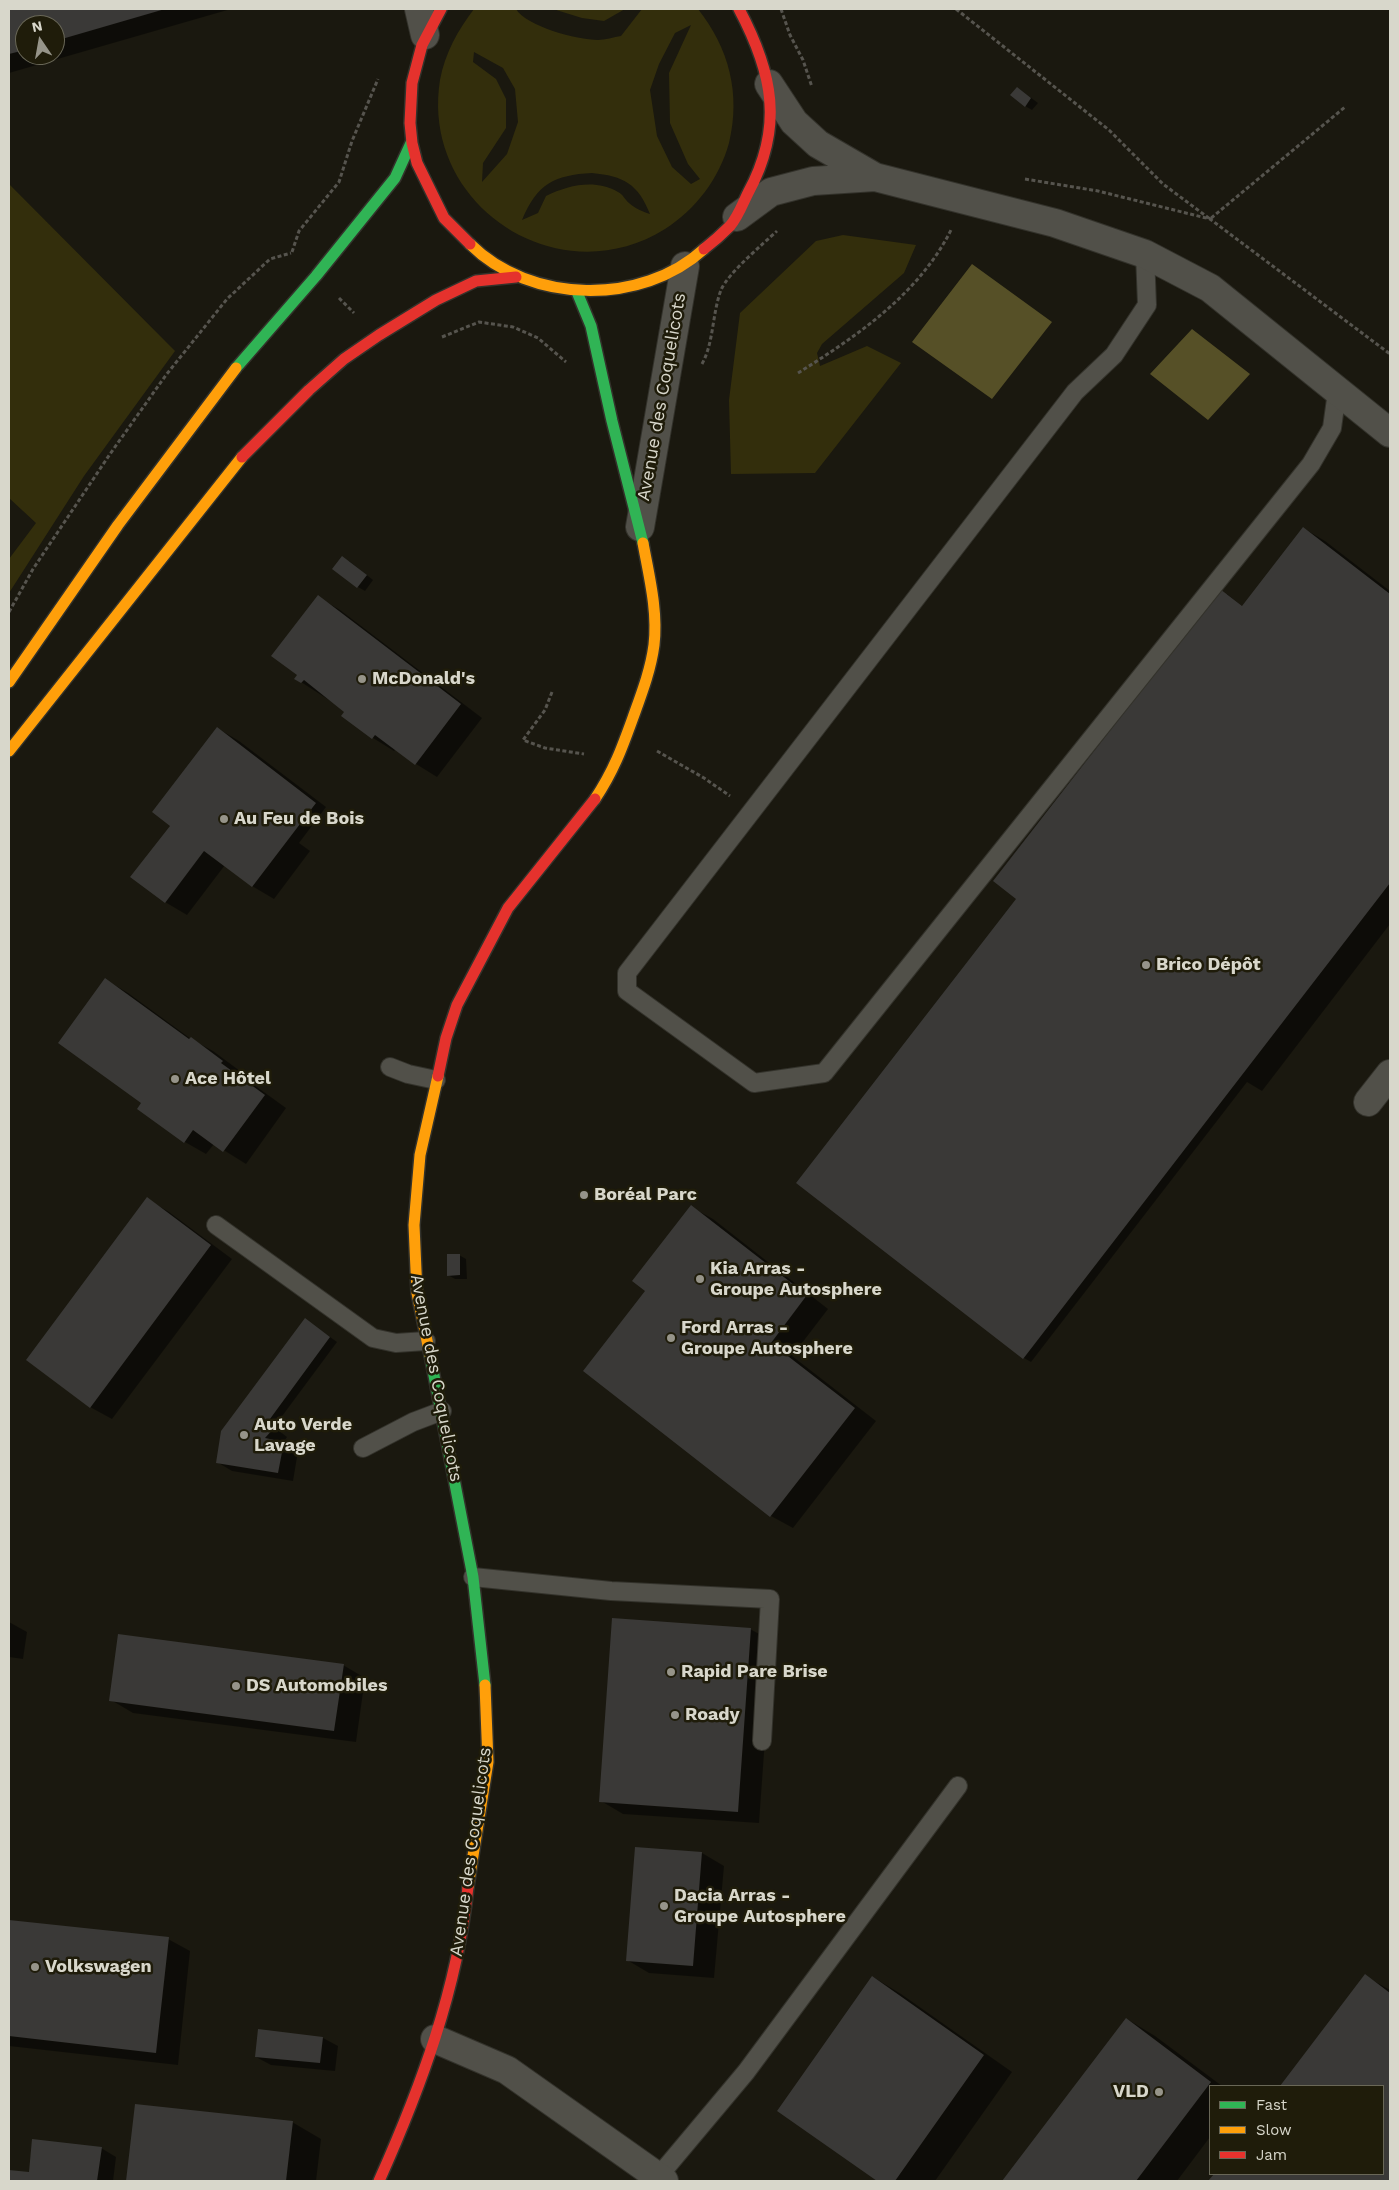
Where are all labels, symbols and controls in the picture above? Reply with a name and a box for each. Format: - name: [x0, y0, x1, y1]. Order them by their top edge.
- north arrow: [15, 15, 65, 65]
- text: N: [30, 17, 44, 35]
- street label: Avenue des Coquelicots: [633, 291, 691, 503]
- place label: McDonald's: [372, 668, 475, 690]
- marker: McDonald's: [356, 673, 368, 685]
- place label: Au Feu de Bois: [234, 808, 364, 830]
- marker: Au Feu de Bois: [218, 813, 230, 825]
- place label: Brico Dépôt: [1156, 954, 1261, 976]
- marker: Brico Dépôt: [1140, 959, 1152, 971]
- place label: Ace Hôtel: [185, 1068, 271, 1090]
- marker: Ace Hôtel: [169, 1073, 181, 1085]
- place label: Boréal Parc: [594, 1184, 697, 1206]
- marker: Boréal Parc: [578, 1189, 590, 1201]
- place label: Kia Arras - Groupe Autosphere: [710, 1258, 882, 1300]
- street label: Avenue des Coquelicots: [405, 1272, 467, 1484]
- marker: Kia Arras - Groupe Autosphere: [694, 1273, 706, 1285]
- place label: Ford Arras - Groupe Autosphere: [681, 1317, 853, 1360]
- marker: Ford Arras - Groupe Autosphere: [665, 1332, 677, 1344]
- place label: Auto Verde Lavage: [254, 1414, 352, 1456]
- marker: Auto Verde Lavage: [238, 1429, 250, 1441]
- place label: Rapid Pare Brise: [681, 1661, 828, 1683]
- marker: Rapid Pare Brise: [665, 1666, 677, 1678]
- place label: DS Automobiles: [246, 1675, 388, 1697]
- marker: DS Automobiles: [230, 1680, 242, 1692]
- place label: Roady: [685, 1704, 740, 1726]
- marker: Roady: [669, 1709, 681, 1721]
- street label: Avenue des Coquelicots: [446, 1746, 496, 1958]
- place label: Dacia Arras - Groupe Autosphere: [674, 1885, 846, 1928]
- marker: Dacia Arras - Groupe Autosphere: [658, 1900, 670, 1912]
- place label: Volkswagen: [45, 1956, 152, 1978]
- marker: Volkswagen: [29, 1961, 41, 1973]
- place label: VLD: [1113, 2081, 1149, 2103]
- legend: [1209, 2085, 1384, 2175]
- marker: VLD: [1153, 2086, 1165, 2098]
- text: Fast: [1256, 2096, 1287, 2114]
- text: Slow: [1256, 2121, 1292, 2139]
- text: Jam: [1256, 2146, 1287, 2164]

